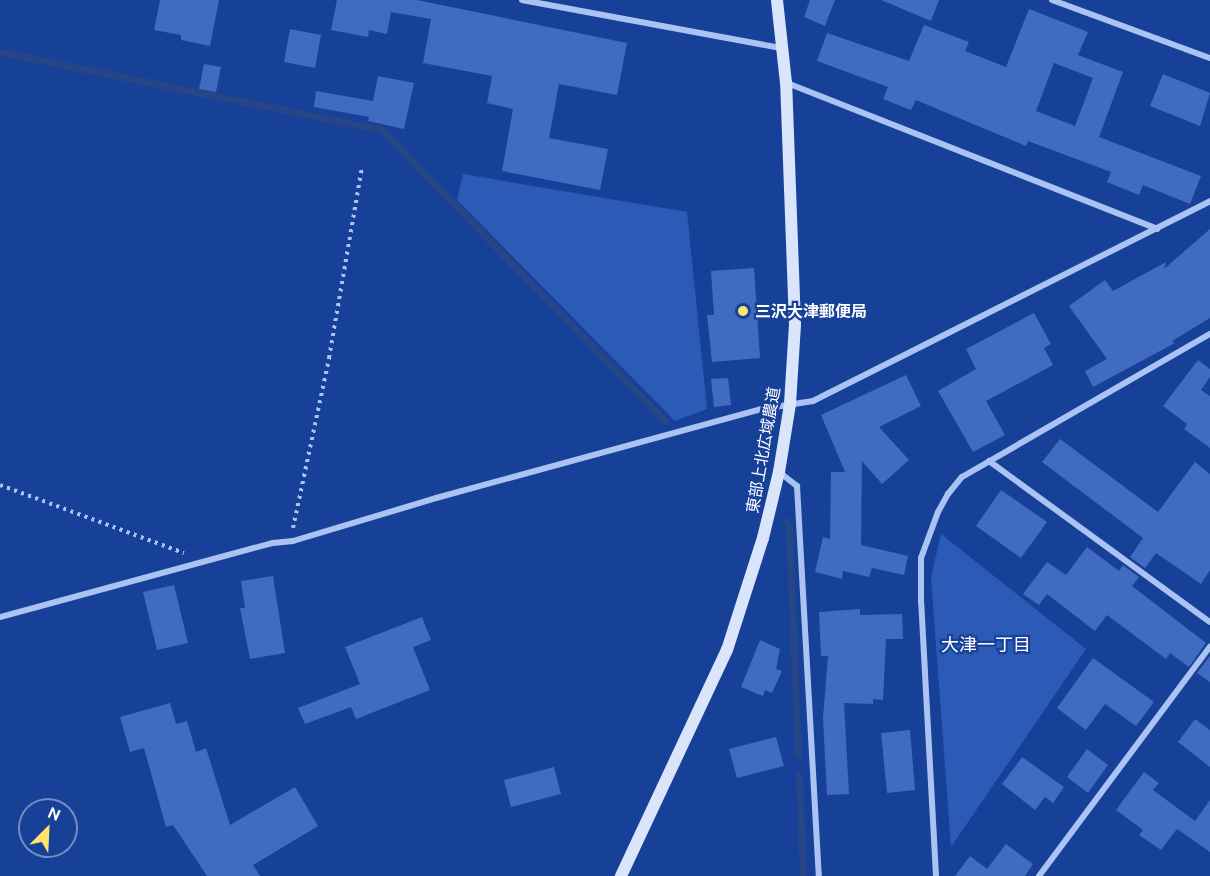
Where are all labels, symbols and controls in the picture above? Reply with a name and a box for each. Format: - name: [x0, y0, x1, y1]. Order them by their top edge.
- place label: 三沢大津郵便局: [755, 301, 867, 321]
- marker: 三沢大津郵便局: [736, 304, 750, 318]
- street label: 東部上北広域農道: [742, 385, 784, 515]
- district label: 大津一丁目: [941, 633, 1031, 655]
- north arrow: [18, 798, 78, 858]
- text: N: [45, 803, 64, 824]

